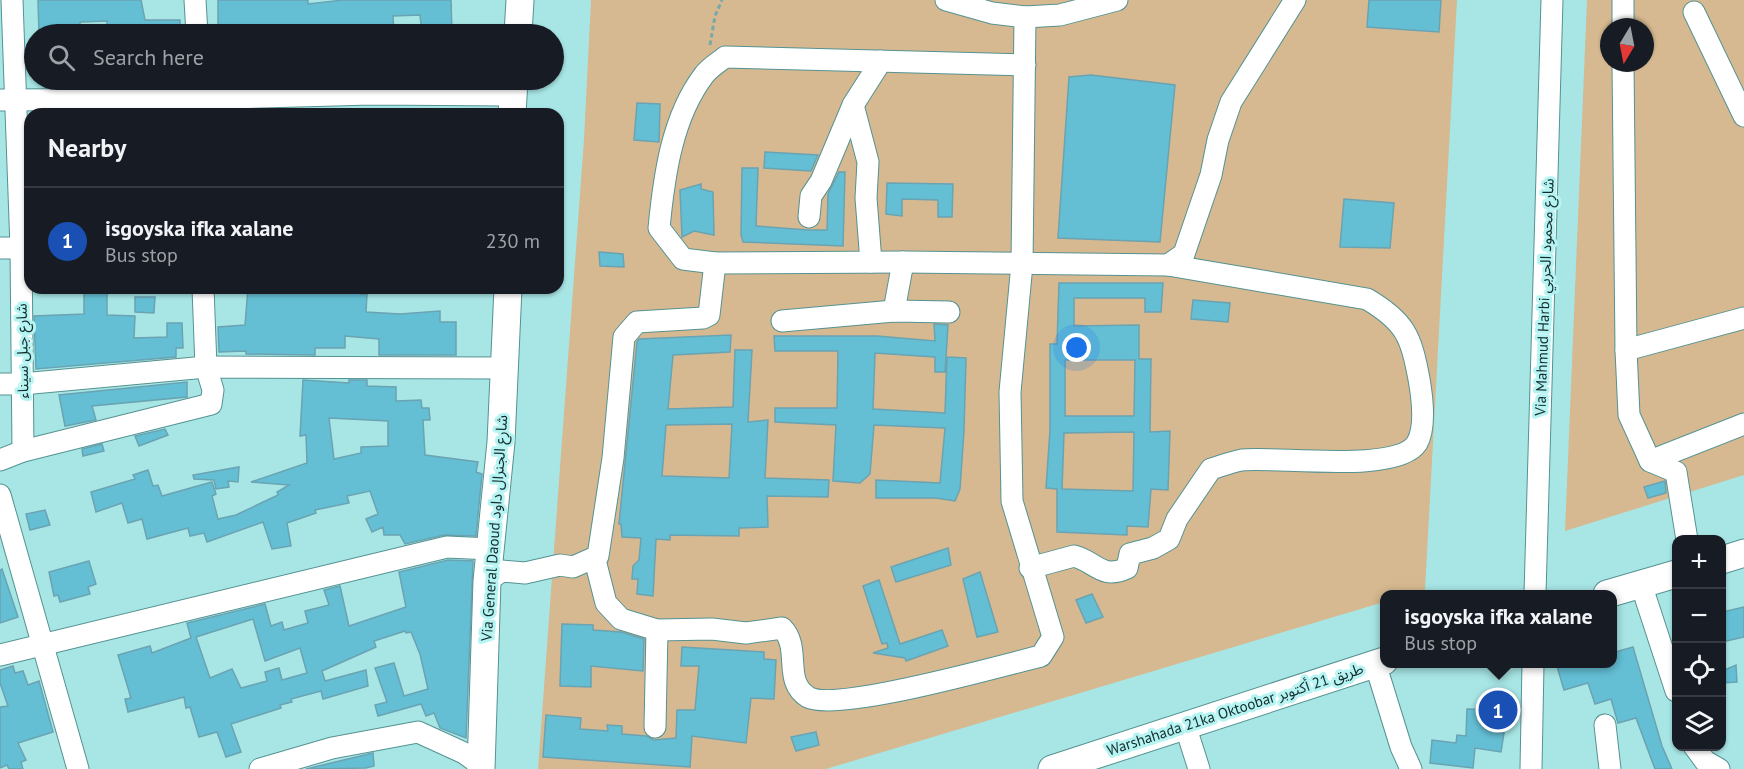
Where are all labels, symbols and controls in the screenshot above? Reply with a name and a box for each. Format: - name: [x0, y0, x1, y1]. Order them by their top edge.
- north arrow: [1600, 18, 1654, 72]
- search box: [24, 24, 564, 90]
- icon: search: [45, 41, 78, 74]
- text: Search here: [93, 43, 204, 71]
- text: Nearby: [48, 131, 126, 164]
- street label: Via Mahmud Harbi شارع محمود الحربي: [1530, 178, 1561, 417]
- text: isgoyska ifka xalane: [105, 214, 294, 242]
- text: 1: [62, 228, 73, 254]
- text: 230 m: [486, 228, 540, 254]
- text: Bus stop: [105, 242, 178, 268]
- street label: شارع جبل سيناء: [12, 303, 35, 399]
- your location: [1062, 333, 1091, 362]
- street label: Via General Daoud شارع الجنرال داود: [477, 414, 514, 643]
- map controls: [1672, 535, 1726, 751]
- button: +: [1672, 535, 1726, 589]
- button: −: [1672, 589, 1726, 643]
- popup: [1380, 590, 1617, 668]
- text: isgoyska ifka xalane: [1404, 602, 1593, 630]
- text: Bus stop: [1404, 630, 1477, 656]
- button: locate: [1672, 643, 1726, 697]
- street label: Warshahada 21ka Oktoobar طريق 21 أكتوبر: [1104, 658, 1366, 760]
- pin: 1: [1478, 688, 1518, 732]
- button: layers: [1672, 697, 1726, 751]

